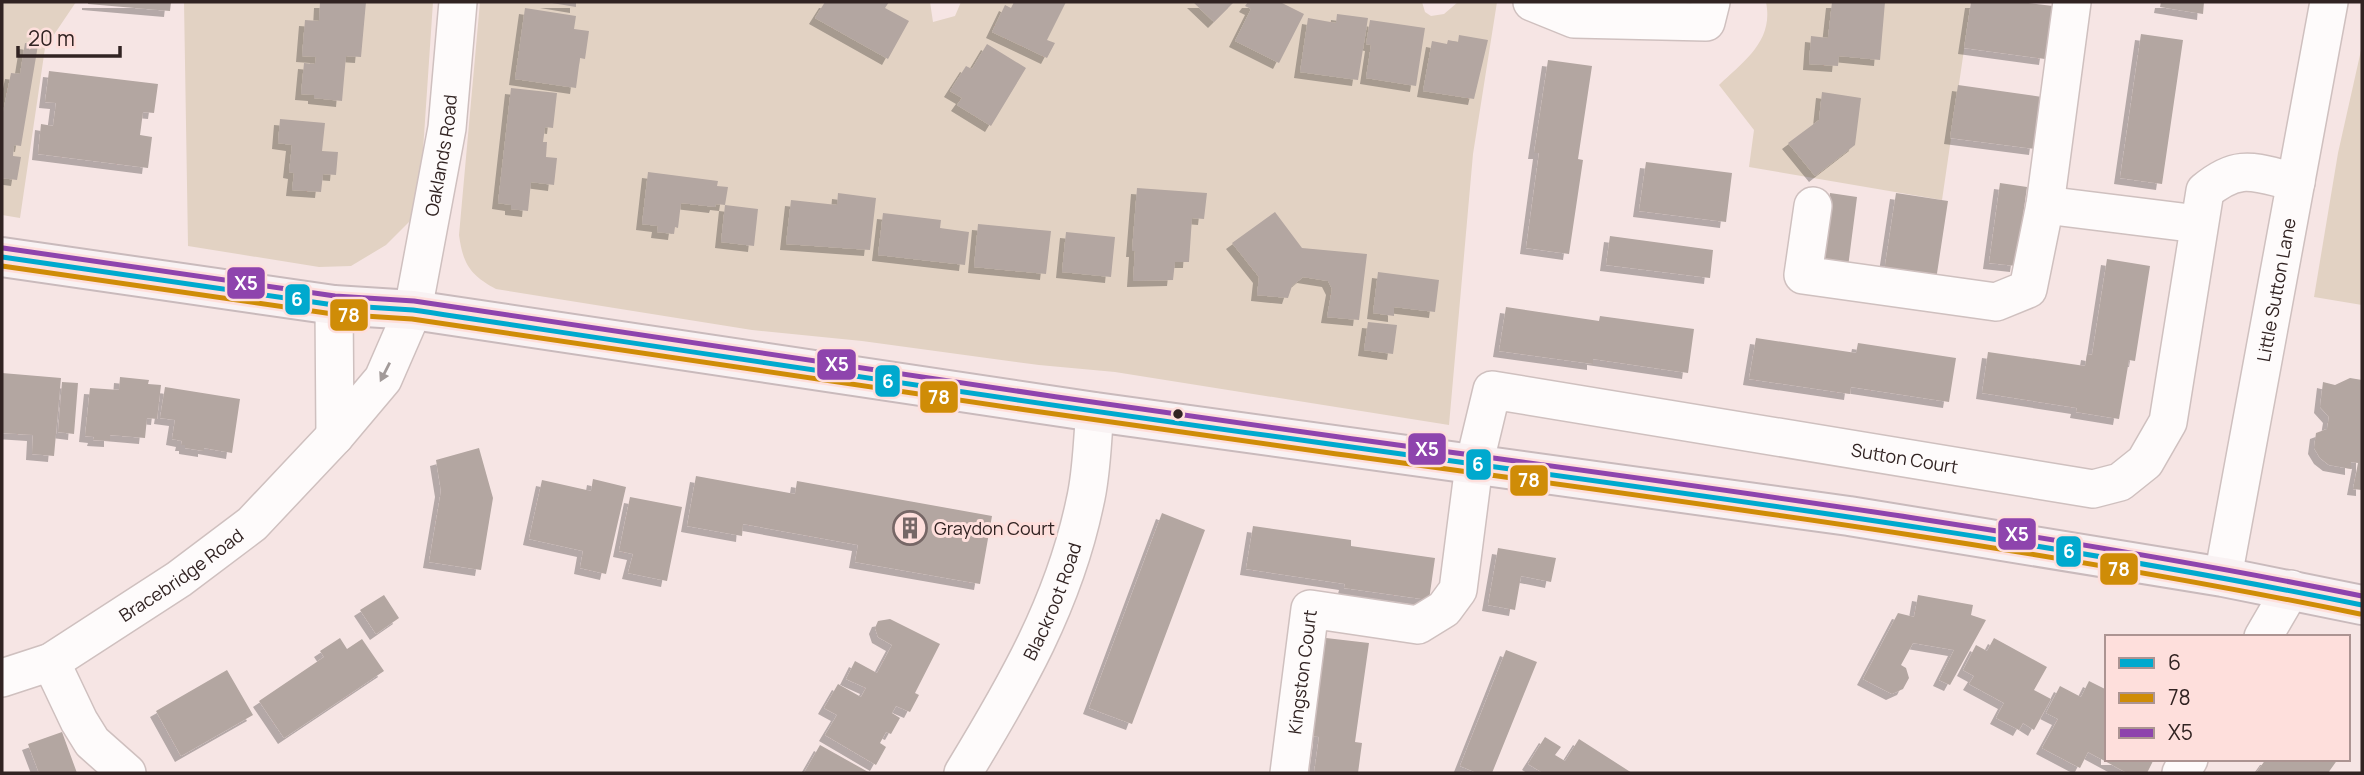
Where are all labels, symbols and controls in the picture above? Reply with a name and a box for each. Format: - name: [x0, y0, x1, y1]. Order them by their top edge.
- scale bar: [18, 14, 119, 58]
- text: 20 m: [28, 24, 75, 52]
- street label: Oaklands Road: [419, 93, 462, 218]
- street label: Little Sutton Lane: [2251, 216, 2301, 364]
- line badge: X5: [226, 266, 266, 300]
- text: X5: [234, 270, 258, 296]
- line badge: 6: [284, 283, 311, 316]
- text: 6: [291, 286, 303, 312]
- line badge: 78: [329, 298, 369, 332]
- text: 78: [338, 302, 360, 328]
- line badge: X5: [816, 348, 857, 381]
- text: X5: [825, 351, 849, 377]
- one-way arrow: [380, 362, 391, 382]
- line badge: 6: [874, 364, 901, 398]
- text: 6: [882, 368, 894, 394]
- line badge: 78: [919, 380, 959, 414]
- text: 78: [928, 384, 950, 410]
- unlabelled marker: [1171, 407, 1185, 421]
- line badge: X5: [1407, 432, 1447, 466]
- text: X5: [1415, 436, 1439, 462]
- street label: Sutton Court: [1849, 437, 1960, 479]
- line badge: 6: [1465, 448, 1492, 481]
- text: 6: [1472, 451, 1484, 477]
- line badge: 78: [1509, 464, 1549, 497]
- text: 78: [1518, 467, 1540, 493]
- building icon: Graydon Court: [891, 509, 929, 547]
- place label: Graydon Court: [934, 516, 1055, 540]
- line badge: X5: [1997, 517, 2037, 551]
- text: X5: [2005, 521, 2029, 547]
- street label: Bracebridge Road: [114, 523, 248, 627]
- line badge: 6: [2055, 535, 2082, 568]
- text: 6: [2063, 538, 2075, 564]
- street label: Blackroot Road: [1017, 539, 1086, 664]
- line badge: 78: [2099, 552, 2139, 586]
- text: 78: [2108, 556, 2130, 582]
- street label: Kingston Court: [1282, 608, 1322, 736]
- legend: [2105, 635, 2350, 761]
- text: 6: [2168, 648, 2181, 676]
- text: 78: [2168, 683, 2191, 711]
- text: X5: [2168, 718, 2193, 746]

